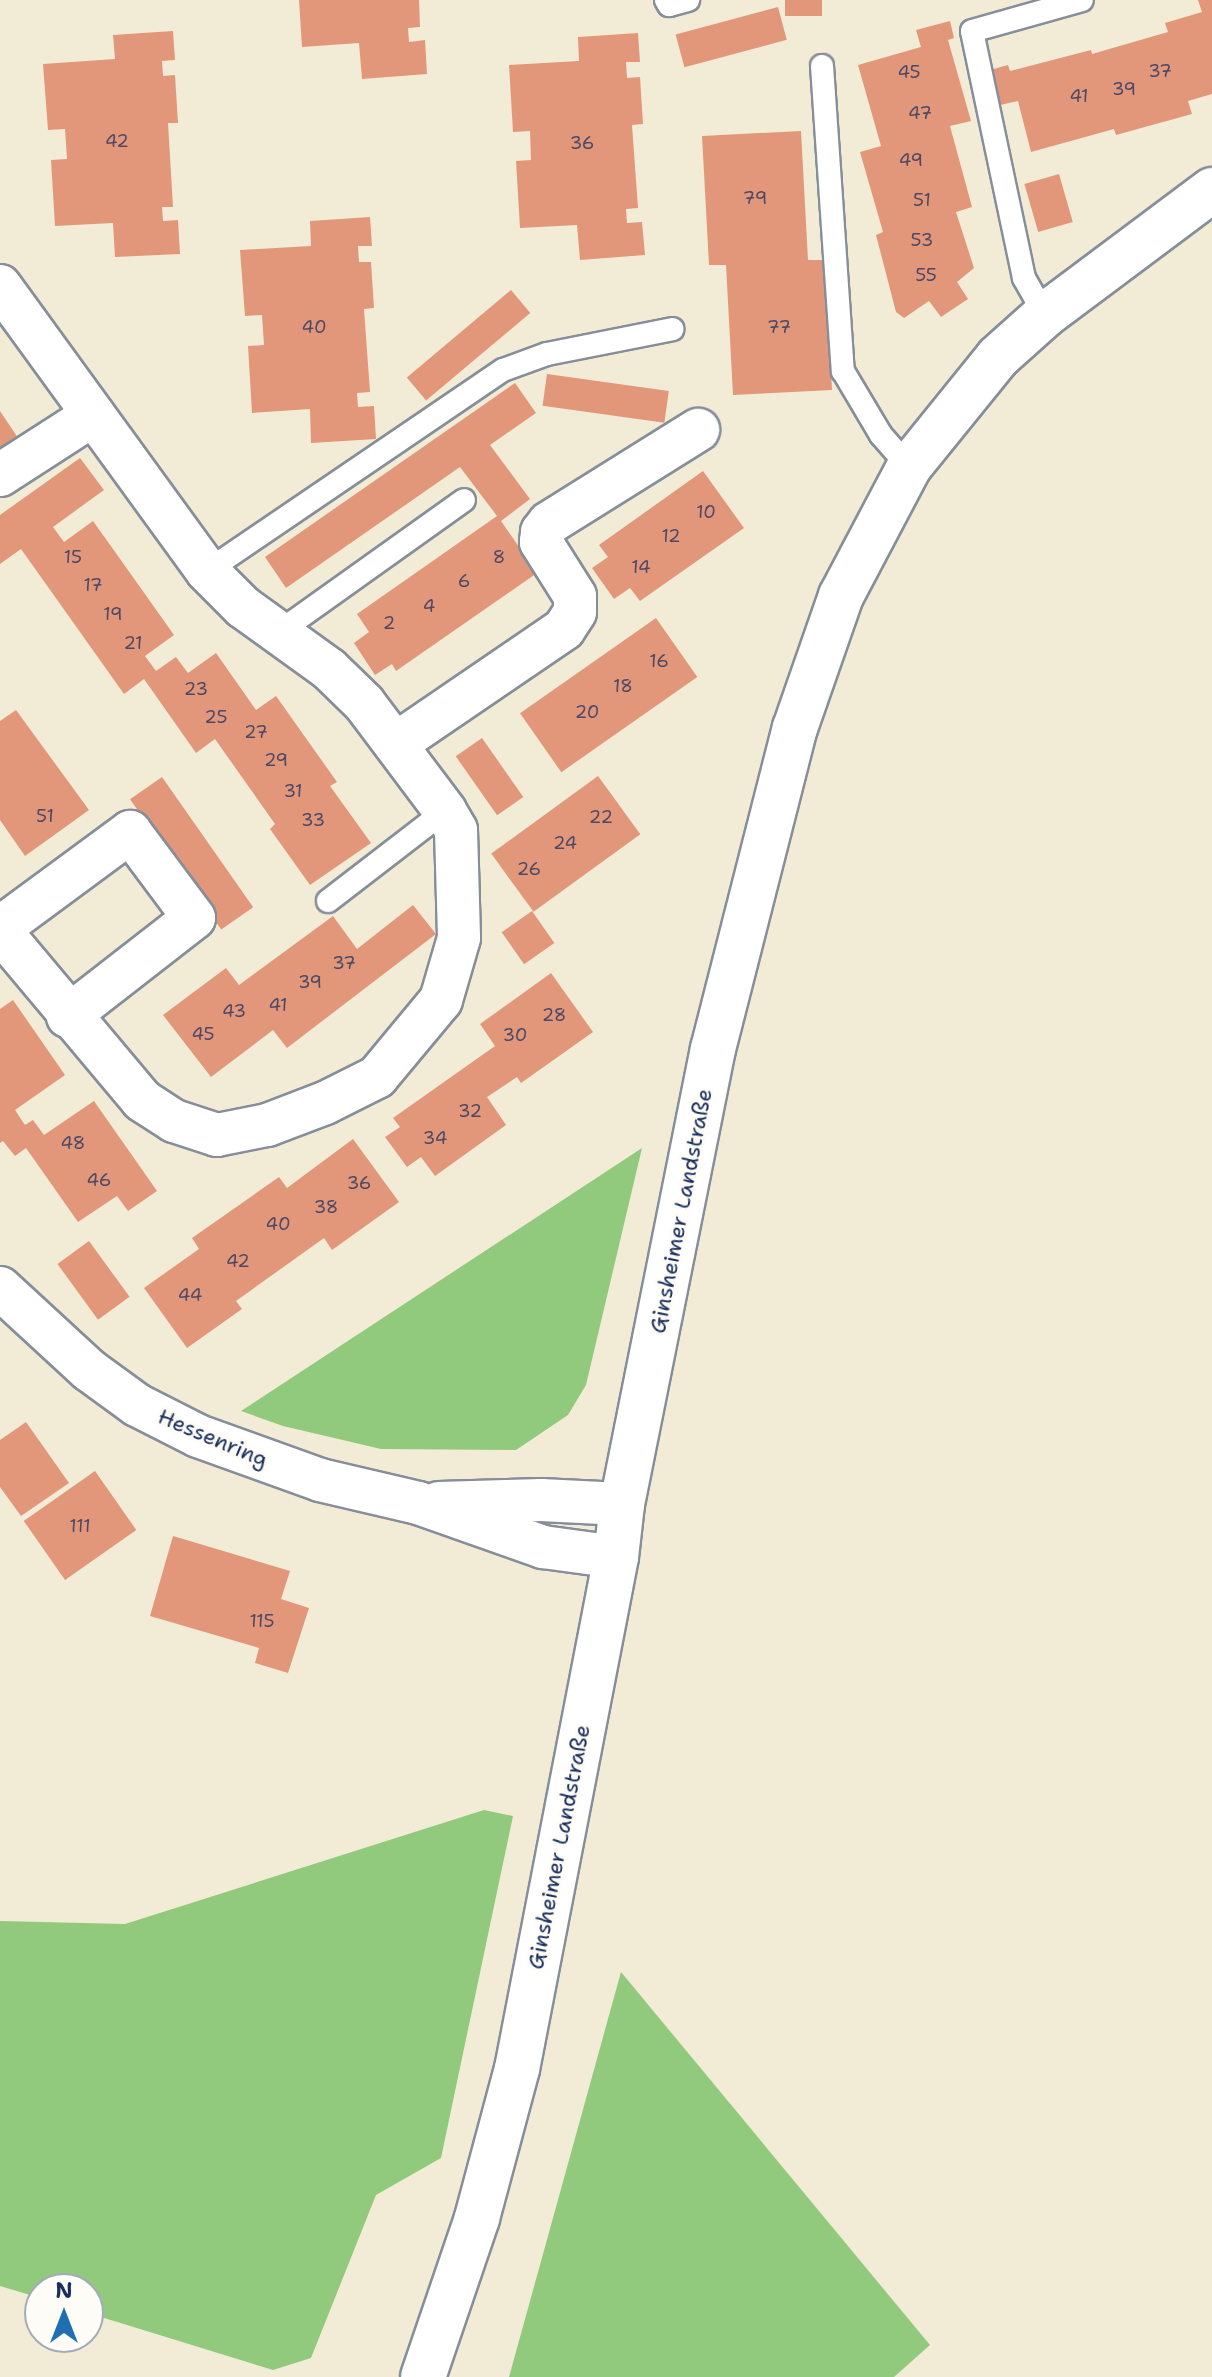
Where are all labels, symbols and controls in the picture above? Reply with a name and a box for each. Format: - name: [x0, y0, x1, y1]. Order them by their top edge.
- house number: 37: [1148, 60, 1172, 82]
- house number: 45: [897, 61, 921, 83]
- house number: 39: [1112, 78, 1136, 100]
- house number: 41: [1069, 85, 1089, 107]
- house number: 47: [908, 102, 932, 124]
- house number: 42: [105, 130, 129, 152]
- house number: 36: [570, 132, 594, 154]
- house number: 49: [899, 149, 923, 171]
- house number: 79: [743, 187, 767, 209]
- house number: 51: [913, 189, 931, 211]
- house number: 53: [911, 229, 933, 251]
- house number: 55: [915, 264, 937, 286]
- house number: 40: [301, 316, 327, 338]
- house number: 77: [767, 316, 791, 338]
- house number: 10: [696, 501, 716, 523]
- house number: 12: [661, 525, 681, 547]
- house number: 15: [64, 546, 82, 568]
- house number: 8: [493, 546, 505, 568]
- house number: 14: [631, 556, 651, 578]
- house number: 6: [458, 570, 470, 592]
- house number: 17: [83, 574, 103, 596]
- house number: 4: [423, 595, 435, 617]
- house number: 19: [103, 603, 123, 625]
- house number: 2: [383, 612, 395, 634]
- house number: 21: [123, 632, 143, 654]
- house number: 16: [649, 650, 669, 672]
- house number: 18: [613, 675, 633, 697]
- house number: 23: [184, 678, 208, 700]
- house number: 20: [575, 701, 599, 723]
- house number: 25: [204, 706, 228, 728]
- house number: 27: [244, 721, 268, 743]
- house number: 29: [264, 749, 288, 771]
- house number: 31: [283, 780, 303, 802]
- house number: 51: [36, 805, 54, 827]
- house number: 22: [589, 806, 613, 828]
- house number: 33: [301, 809, 325, 831]
- house number: 24: [553, 832, 577, 854]
- house number: 26: [517, 858, 541, 880]
- house number: 37: [332, 952, 356, 974]
- house number: 39: [298, 971, 322, 993]
- house number: 41: [268, 994, 288, 1016]
- house number: 43: [222, 1000, 246, 1022]
- house number: 28: [542, 1004, 566, 1026]
- house number: 45: [191, 1023, 215, 1045]
- house number: 30: [503, 1024, 527, 1046]
- street label: Ginsheimer Landstraße: [644, 1086, 718, 1336]
- house number: 32: [458, 1100, 482, 1122]
- house number: 34: [423, 1127, 447, 1149]
- house number: 48: [61, 1132, 85, 1154]
- house number: 46: [87, 1169, 111, 1191]
- house number: 36: [347, 1172, 371, 1194]
- house number: 38: [314, 1196, 338, 1218]
- house number: 40: [265, 1213, 291, 1235]
- house number: 42: [226, 1250, 250, 1272]
- house number: 44: [178, 1284, 202, 1306]
- street label: Hessenring: [154, 1403, 272, 1473]
- house number: 111: [69, 1515, 91, 1537]
- house number: 115: [249, 1610, 275, 1632]
- street label: Ginsheimer Landstraße: [522, 1722, 596, 1972]
- north arrow: [24, 2273, 104, 2353]
- text: N: [55, 2276, 73, 2305]

